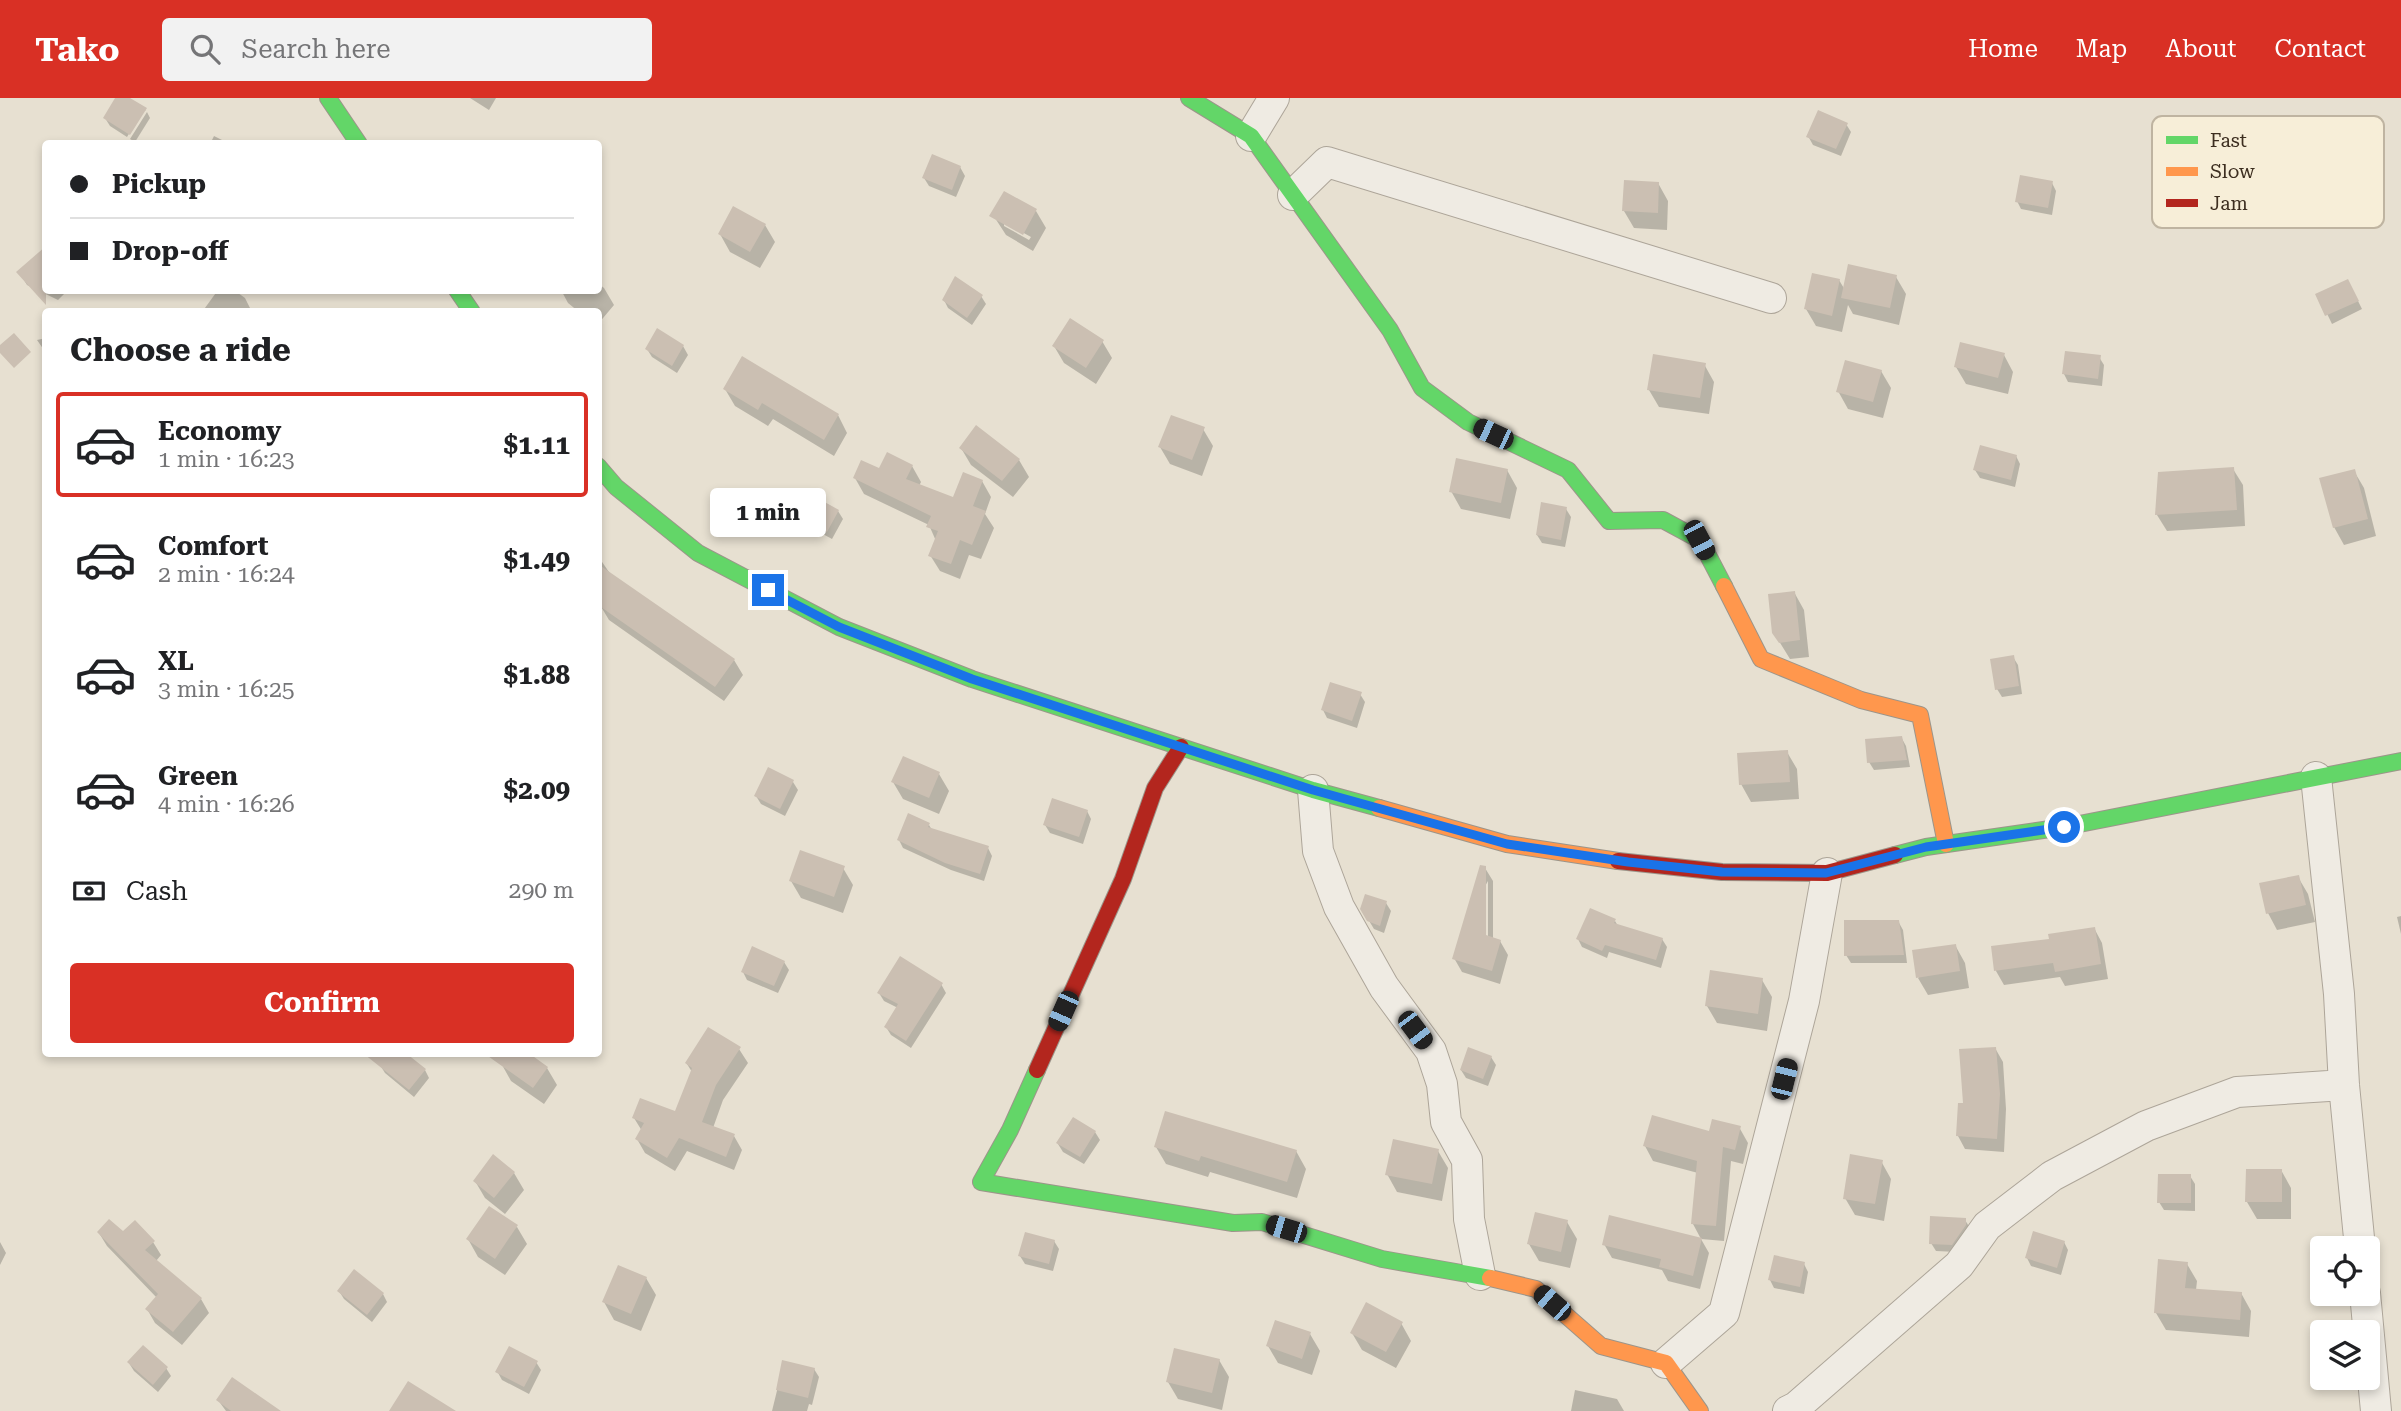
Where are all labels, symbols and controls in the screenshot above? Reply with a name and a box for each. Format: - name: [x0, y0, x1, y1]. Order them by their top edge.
- search box: [162, 18, 652, 81]
- text: Tako: [35, 30, 120, 69]
- icon: search: [186, 30, 224, 68]
- text: Search here: [242, 34, 390, 64]
- text: Home: [1968, 35, 2038, 63]
- text: Map: [2076, 35, 2127, 63]
- text: About: [2165, 35, 2236, 63]
- text: Contact: [2274, 35, 2366, 63]
- legend: [2152, 116, 2384, 228]
- text: Fast: [2210, 129, 2247, 152]
- text: Slow: [2210, 160, 2255, 183]
- text: Pickup: [112, 169, 206, 199]
- text: Jam: [2210, 192, 2248, 215]
- text: Drop-off: [112, 236, 228, 266]
- text: Choose a ride: [70, 331, 291, 369]
- icon: car: [74, 413, 137, 476]
- text: Economy: [158, 416, 281, 446]
- car: [1470, 416, 1517, 452]
- text: $1.11: [504, 430, 570, 460]
- text: 1 min · 16:23: [158, 446, 295, 473]
- callout: 1 min: [710, 489, 826, 538]
- text: 1 min: [736, 499, 800, 526]
- car: [1680, 517, 1719, 563]
- icon: car: [74, 528, 137, 591]
- text: Comfort: [158, 531, 268, 561]
- text: $1.49: [504, 545, 570, 575]
- text: 2 min · 16:24: [158, 561, 295, 588]
- route end: [752, 574, 784, 606]
- icon: car: [74, 643, 137, 706]
- text: XL: [158, 646, 194, 676]
- text: $1.88: [504, 660, 570, 690]
- text: 3 min · 16:25: [158, 676, 295, 703]
- icon: car: [74, 758, 137, 821]
- text: Green: [158, 761, 238, 791]
- text: $2.09: [504, 775, 570, 805]
- text: 4 min · 16:26: [158, 791, 295, 818]
- route start: [2048, 811, 2080, 843]
- icon: cash: [70, 872, 108, 910]
- text: Cash: [126, 876, 188, 906]
- text: 290 m: [509, 877, 574, 904]
- button: Confirm: [70, 963, 574, 1043]
- car: [1045, 988, 1082, 1034]
- car: [1394, 1007, 1437, 1053]
- car: [1769, 1056, 1800, 1102]
- car: [1263, 1213, 1310, 1245]
- map controls: [2310, 1236, 2380, 1390]
- button: locate: [2310, 1236, 2380, 1306]
- car: [1530, 1281, 1575, 1325]
- button: layers: [2310, 1320, 2380, 1390]

